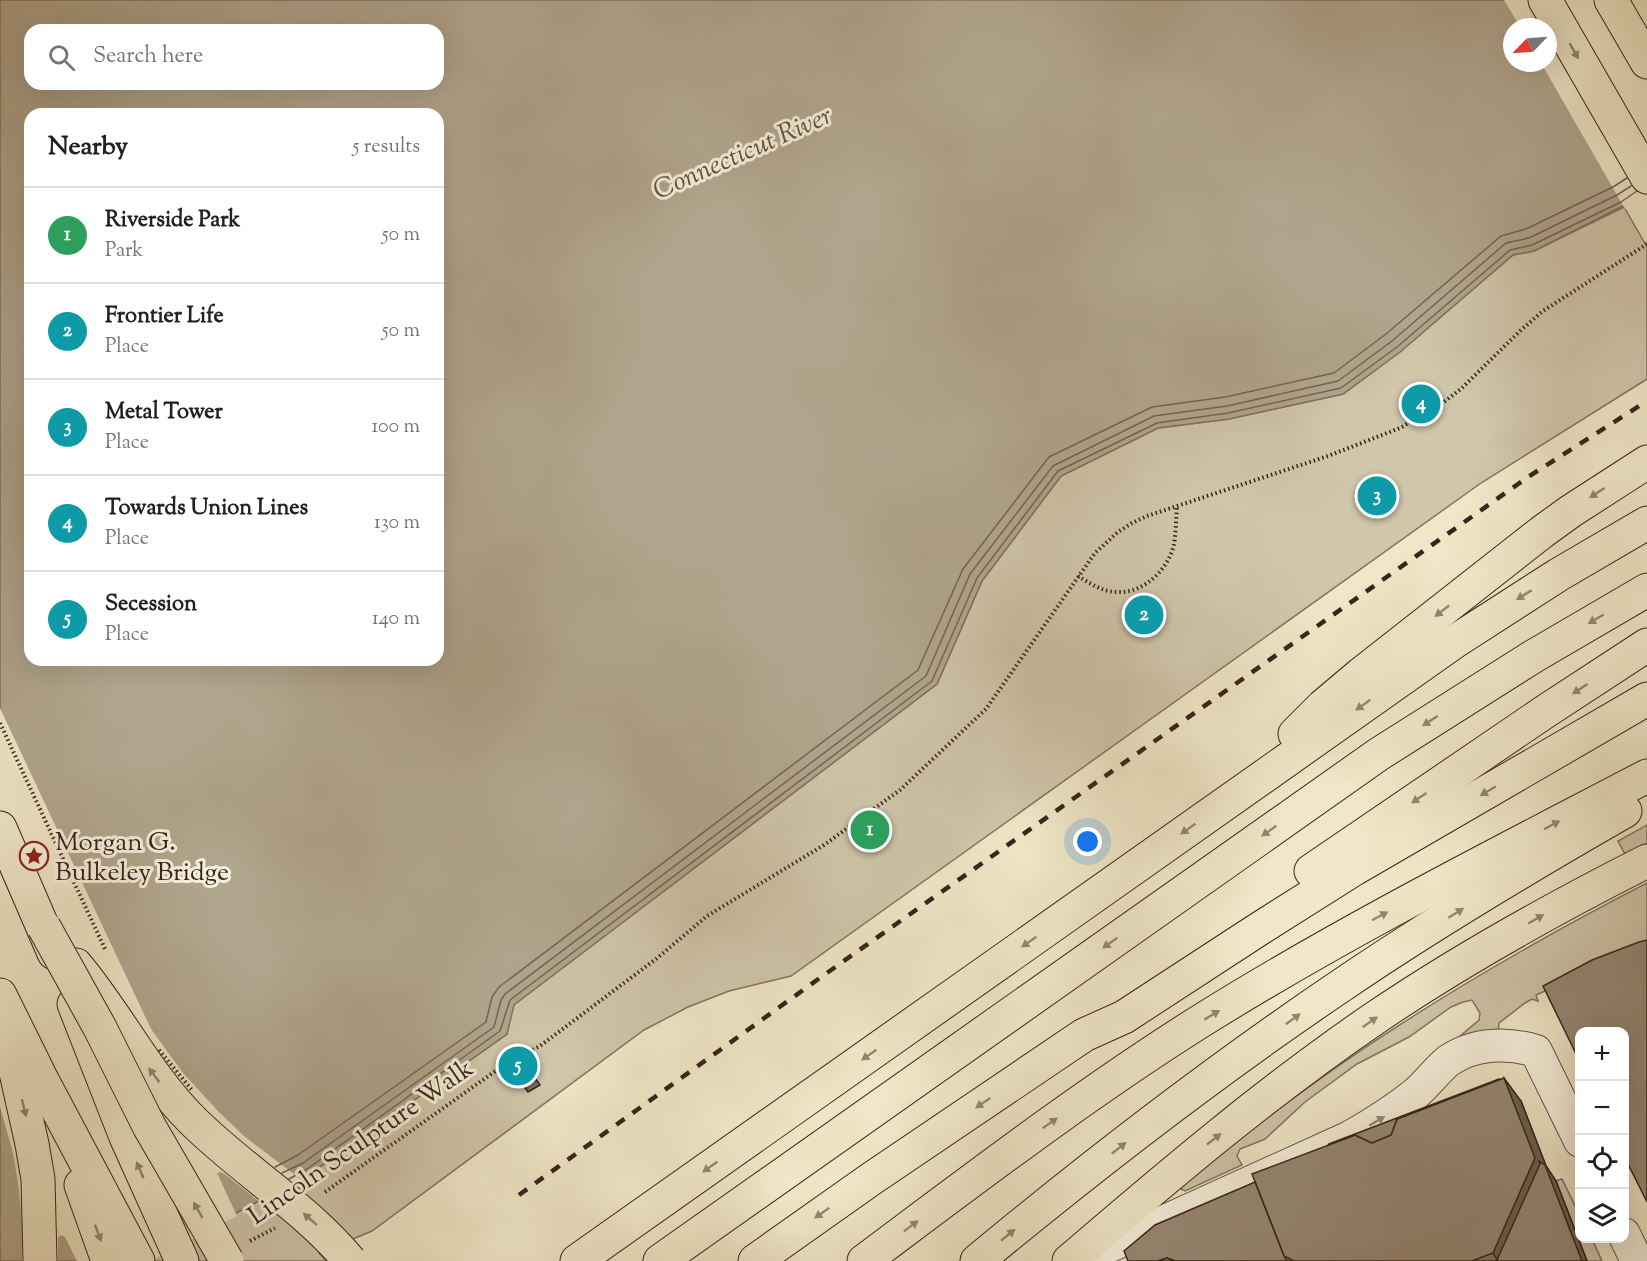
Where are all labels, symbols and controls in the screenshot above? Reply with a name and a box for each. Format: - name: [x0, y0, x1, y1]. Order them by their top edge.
- north arrow: [1503, 18, 1557, 72]
- search box: [24, 24, 444, 90]
- icon: search: [45, 41, 78, 74]
- text: Search here: [93, 41, 203, 73]
- one-way arrow: [1569, 43, 1579, 60]
- water label: Connecticut River: [647, 97, 839, 211]
- text: Nearby: [48, 129, 128, 166]
- text: 5 results: [353, 133, 420, 162]
- text: Riverside Park: [105, 205, 240, 237]
- text: 1: [64, 221, 71, 250]
- text: 50 m: [382, 221, 420, 250]
- text: Park: [105, 237, 143, 266]
- text: Frontier Life: [105, 301, 224, 333]
- text: 2: [63, 317, 72, 346]
- text: 50 m: [382, 317, 420, 346]
- text: Place: [105, 333, 149, 362]
- pin: 4: [1402, 382, 1440, 426]
- text: Metal Tower: [105, 397, 223, 429]
- text: 3: [63, 413, 72, 442]
- text: 100 m: [371, 413, 420, 442]
- text: Place: [105, 429, 149, 458]
- pin: 3: [1358, 474, 1396, 518]
- one-way arrow: [1590, 487, 1606, 499]
- text: Towards Union Lines: [105, 493, 308, 525]
- text: 4: [62, 509, 73, 538]
- text: 130 m: [374, 509, 420, 538]
- text: Place: [105, 525, 149, 554]
- text: Secession: [105, 589, 197, 621]
- one-way arrow: [1516, 590, 1533, 601]
- pin: 2: [1124, 592, 1164, 638]
- text: 5: [64, 605, 71, 634]
- text: 140 m: [372, 605, 420, 634]
- one-way arrow: [1435, 605, 1450, 617]
- one-way arrow: [1587, 614, 1604, 624]
- text: Place: [105, 621, 149, 650]
- one-way arrow: [1573, 683, 1589, 695]
- one-way arrow: [1356, 699, 1372, 711]
- one-way arrow: [1422, 715, 1438, 726]
- one-way arrow: [1479, 786, 1496, 796]
- one-way arrow: [1411, 792, 1427, 804]
- pin: 1: [850, 808, 890, 852]
- one-way arrow: [1544, 821, 1561, 830]
- one-way arrow: [1180, 823, 1196, 835]
- place label: Morgan G. Bulkeley Bridge: [55, 825, 229, 892]
- one-way arrow: [1261, 825, 1277, 837]
- your location: [1073, 827, 1102, 856]
- place icon: Morgan G. Bulkeley Bridge: [18, 840, 50, 872]
- one-way arrow: [1448, 907, 1464, 918]
- one-way arrow: [1372, 911, 1389, 921]
- one-way arrow: [1528, 914, 1545, 924]
- one-way arrow: [1021, 936, 1037, 948]
- one-way arrow: [1102, 937, 1118, 949]
- one-way arrow: [1204, 1009, 1220, 1020]
- one-way arrow: [1284, 1013, 1300, 1025]
- one-way arrow: [1361, 1016, 1377, 1028]
- map controls: [1575, 1027, 1629, 1243]
- button: +: [1575, 1027, 1629, 1081]
- pin: 5: [498, 1044, 538, 1088]
- one-way arrow: [862, 1049, 878, 1061]
- street label: Lincoln Sculpture Walk: [241, 1051, 482, 1235]
- one-way arrow: [148, 1068, 160, 1084]
- button: −: [1575, 1081, 1629, 1135]
- one-way arrow: [976, 1097, 992, 1109]
- one-way arrow: [20, 1099, 30, 1117]
- one-way arrow: [1369, 1115, 1385, 1126]
- one-way arrow: [1041, 1117, 1057, 1129]
- one-way arrow: [1206, 1133, 1221, 1146]
- button: locate: [1575, 1135, 1629, 1189]
- one-way arrow: [1111, 1142, 1126, 1154]
- one-way arrow: [135, 1160, 145, 1178]
- one-way arrow: [703, 1161, 719, 1173]
- button: layers: [1575, 1189, 1629, 1243]
- one-way arrow: [193, 1201, 203, 1218]
- one-way arrow: [815, 1207, 831, 1219]
- one-way arrow: [302, 1212, 317, 1226]
- one-way arrow: [902, 1220, 918, 1232]
- one-way arrow: [93, 1224, 103, 1242]
- one-way arrow: [1000, 1229, 1016, 1242]

